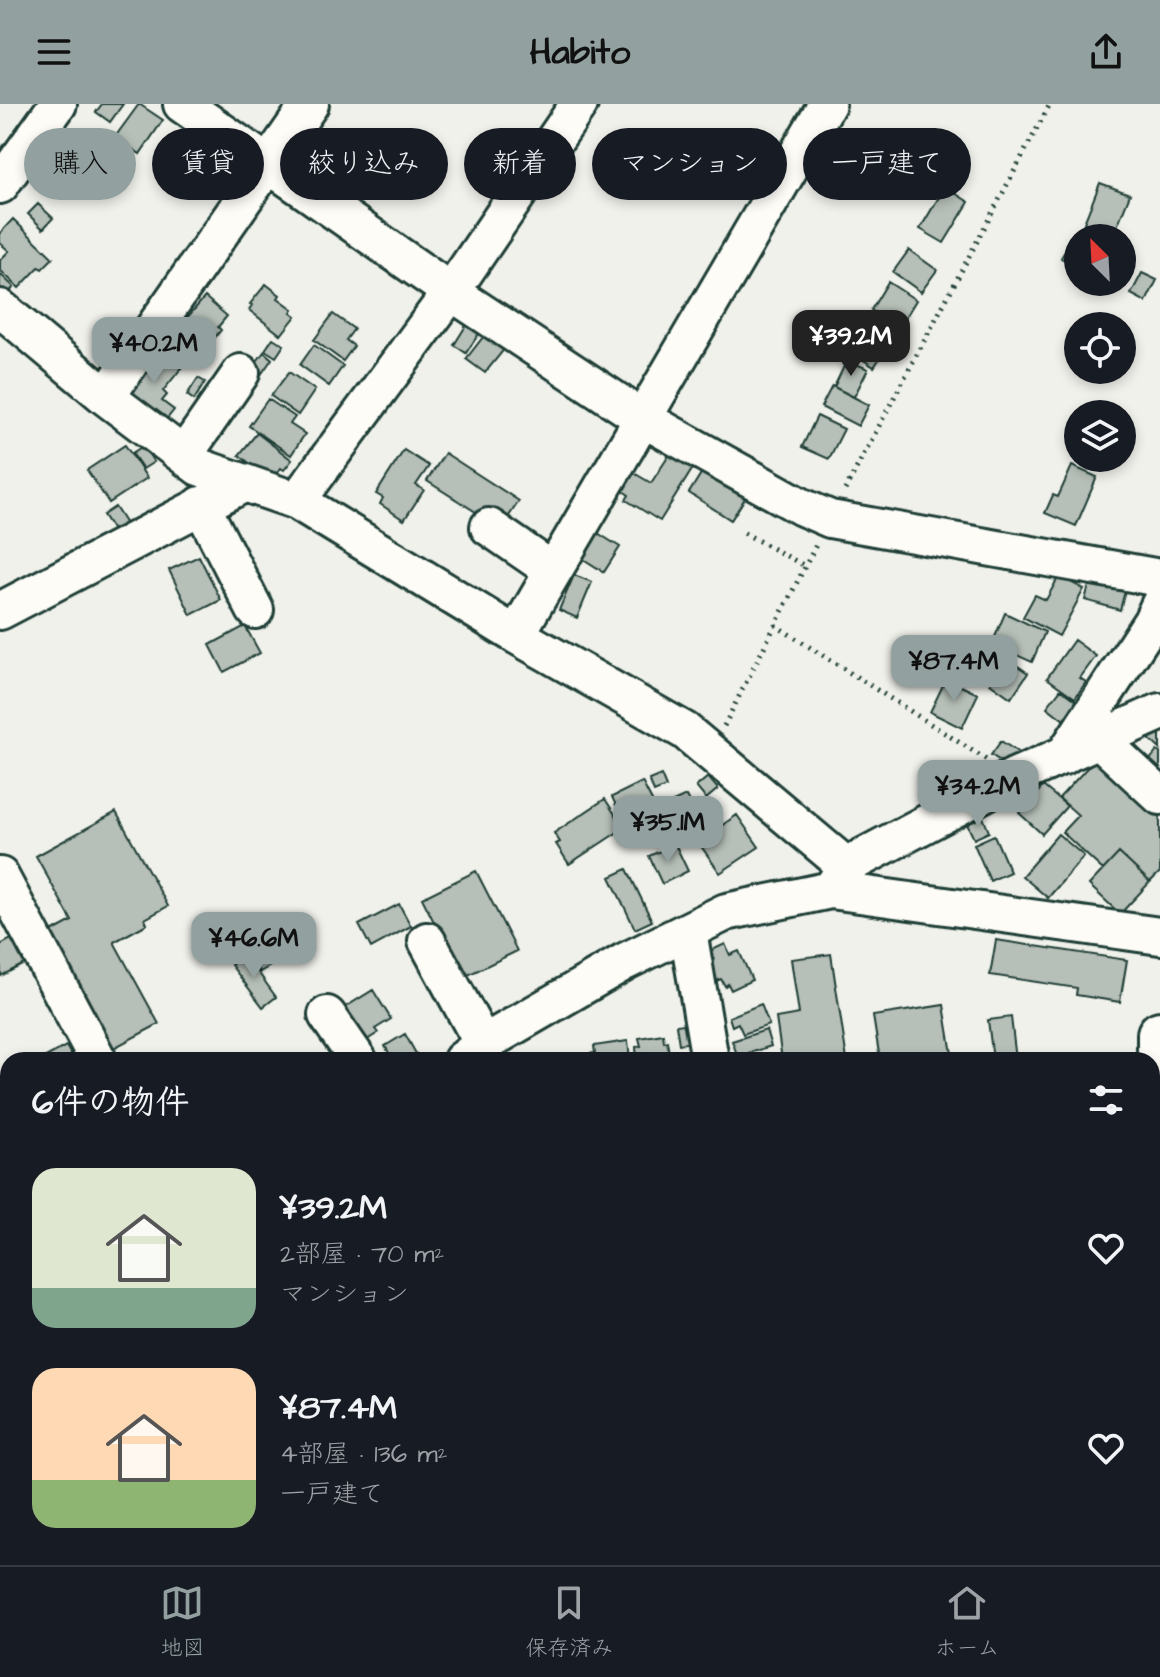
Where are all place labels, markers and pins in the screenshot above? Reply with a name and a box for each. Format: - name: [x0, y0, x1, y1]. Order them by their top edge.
- pin: ¥39.2M: [786, 310, 916, 378]
- pin: ¥40.2M: [89, 317, 219, 385]
- pin: ¥87.4M: [889, 635, 1019, 703]
- pin: ¥34.2M: [913, 760, 1043, 828]
- pin: ¥35.1M: [603, 796, 733, 864]
- pin: ¥46.6M: [189, 912, 319, 980]

